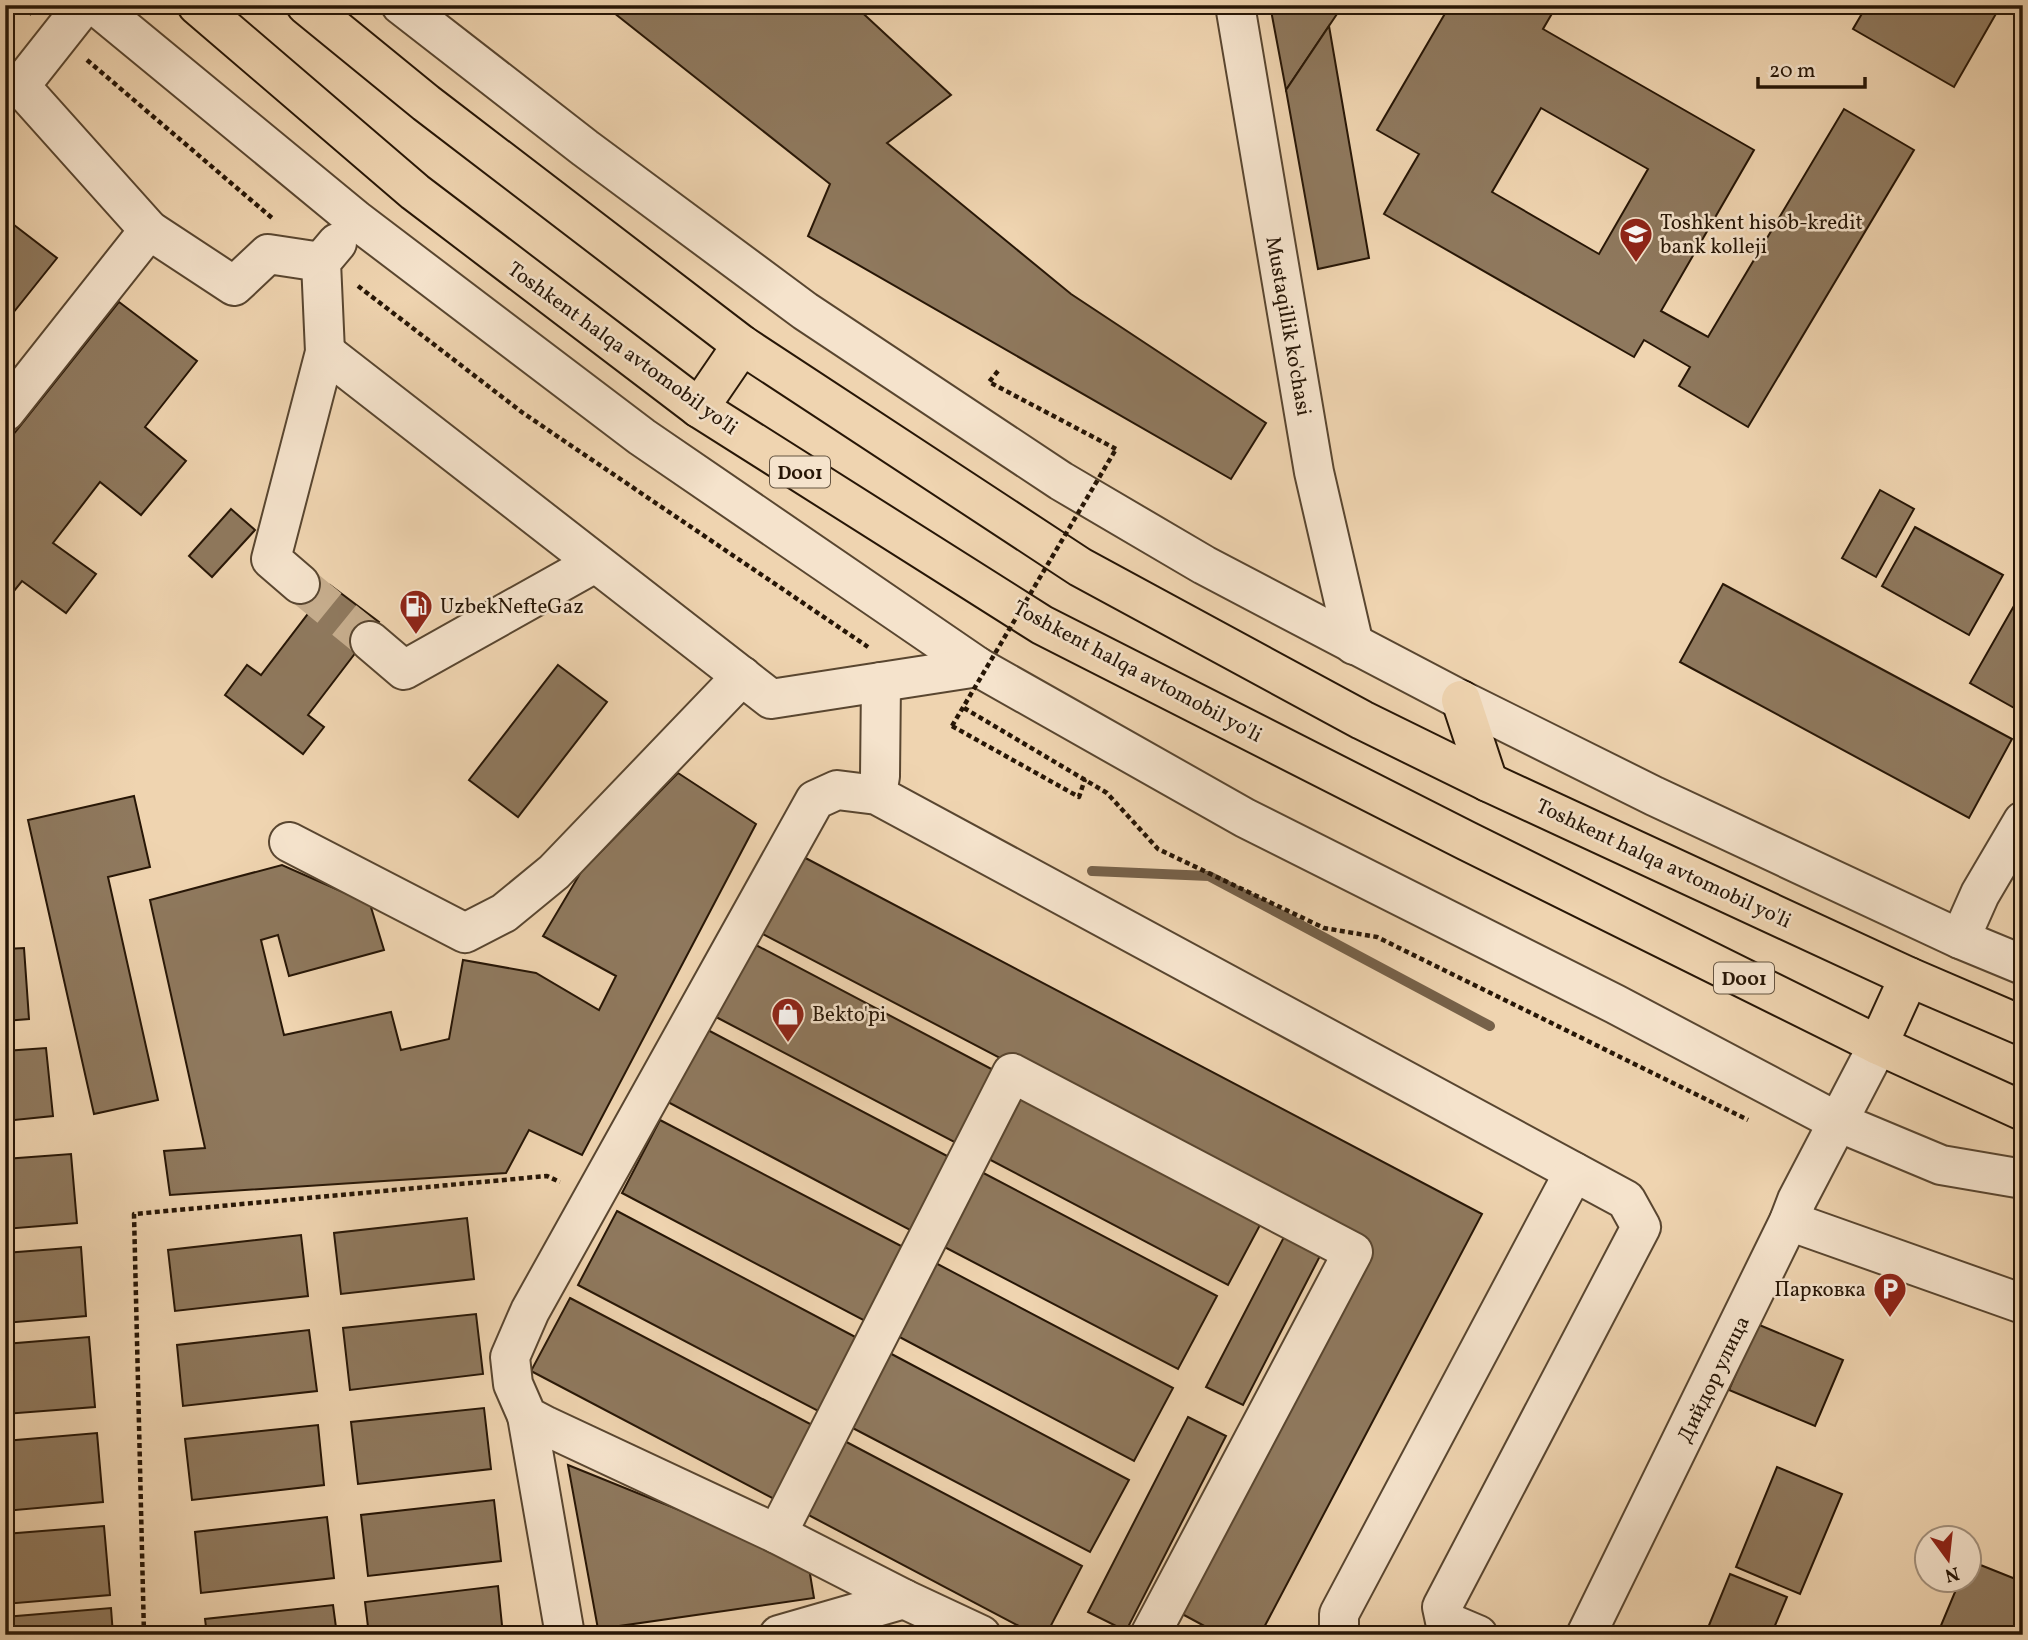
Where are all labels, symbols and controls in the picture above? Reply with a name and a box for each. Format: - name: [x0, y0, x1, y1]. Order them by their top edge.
- scale bar: [1758, 46, 1865, 90]
- text: 20 m: [1769, 57, 1815, 86]
- place label: Toshkent hisob-kredit bank kolleji: [1660, 209, 1863, 262]
- school or university icon: Toshkent hisob-kredit bank kolleji: [1617, 215, 1655, 264]
- street label: Mustaqillik ko'chasi: [1257, 234, 1318, 418]
- street label: Toshkent halqa avtomobil yo'li: [501, 256, 743, 443]
- road number: D001: [770, 457, 830, 488]
- fuel station icon: UzbekNefteGaz: [397, 587, 435, 636]
- place label: UzbekNefteGaz: [440, 593, 584, 622]
- street label: Toshkent halqa avtomobil yo'li: [1008, 594, 1267, 751]
- street label: Toshkent halqa avtomobil yo'li: [1531, 792, 1796, 936]
- road number: D001: [1714, 962, 1774, 994]
- shop icon: Bekto'pi: [769, 995, 807, 1044]
- place label: Bekto'pi: [812, 1001, 886, 1030]
- parking icon: Парковка: [1871, 1270, 1909, 1319]
- place label: Парковка: [1774, 1276, 1866, 1305]
- street label: Дийдор улица: [1671, 1311, 1758, 1448]
- north arrow: [1912, 1524, 1982, 1594]
- text: N: [1942, 1559, 1962, 1588]

